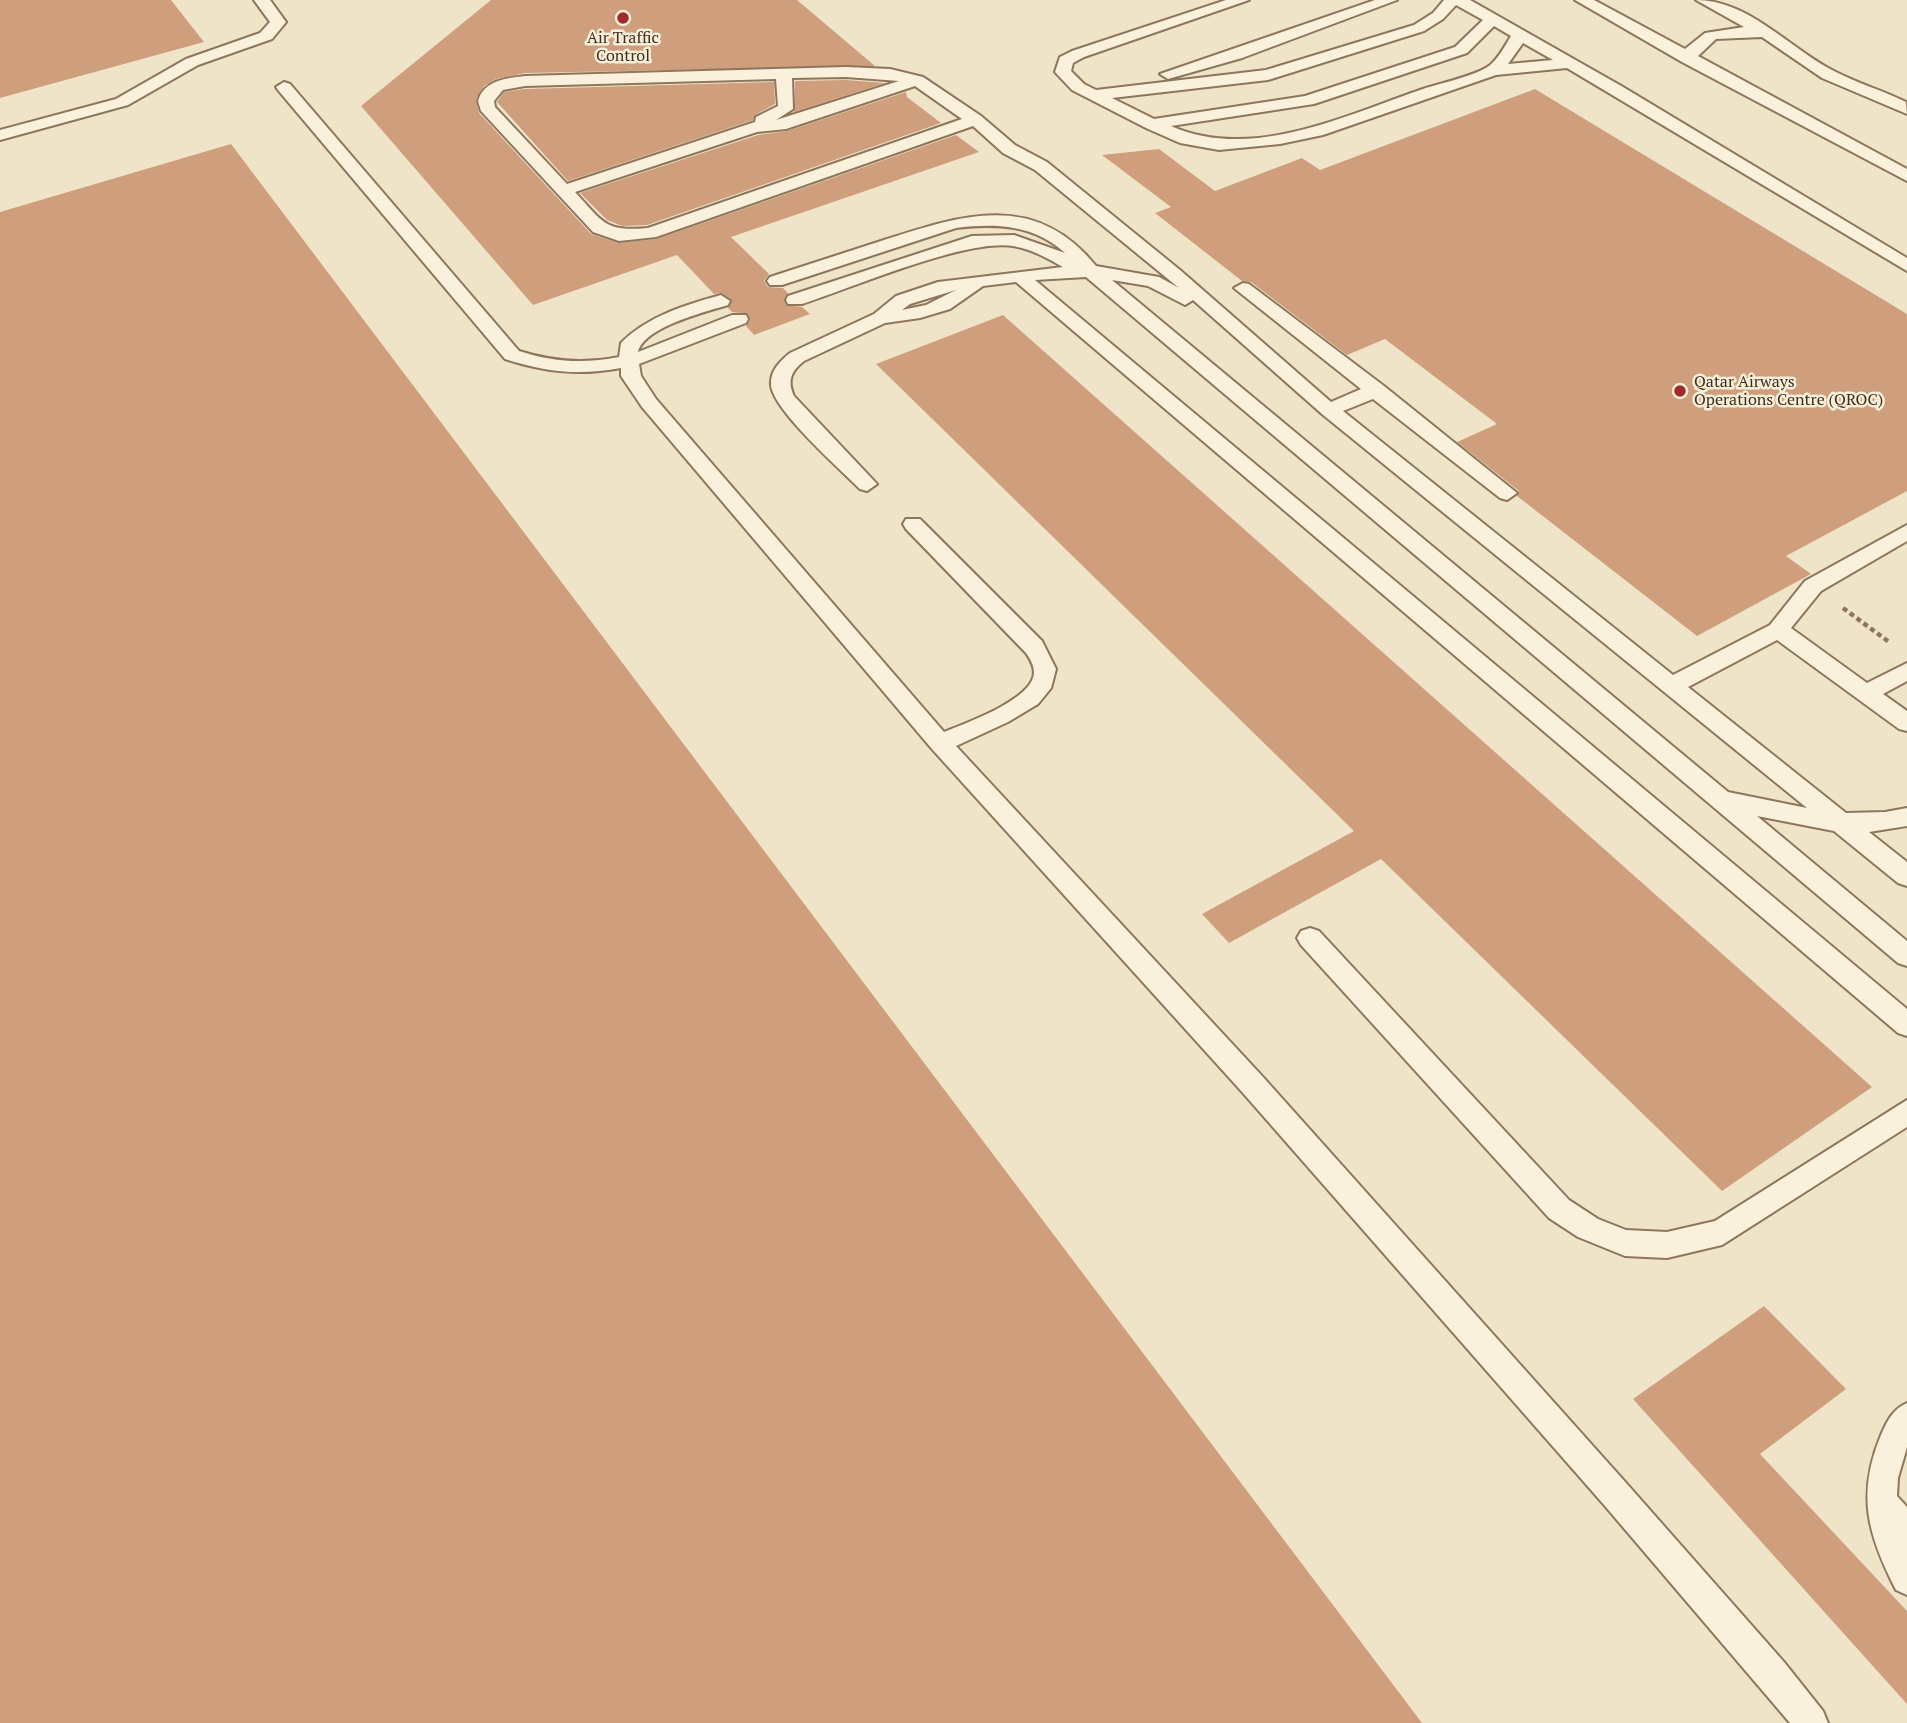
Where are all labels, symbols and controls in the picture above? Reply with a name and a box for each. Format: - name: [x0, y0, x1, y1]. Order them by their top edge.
- marker: Air Traffic Control: [615, 10, 631, 26]
- place label: Air Traffic Control: [587, 28, 659, 66]
- place label: Qatar Airways Operations Centre (QROC): [1694, 372, 1883, 410]
- marker: Qatar Airways Operations Centre (QROC): [1672, 383, 1688, 399]

